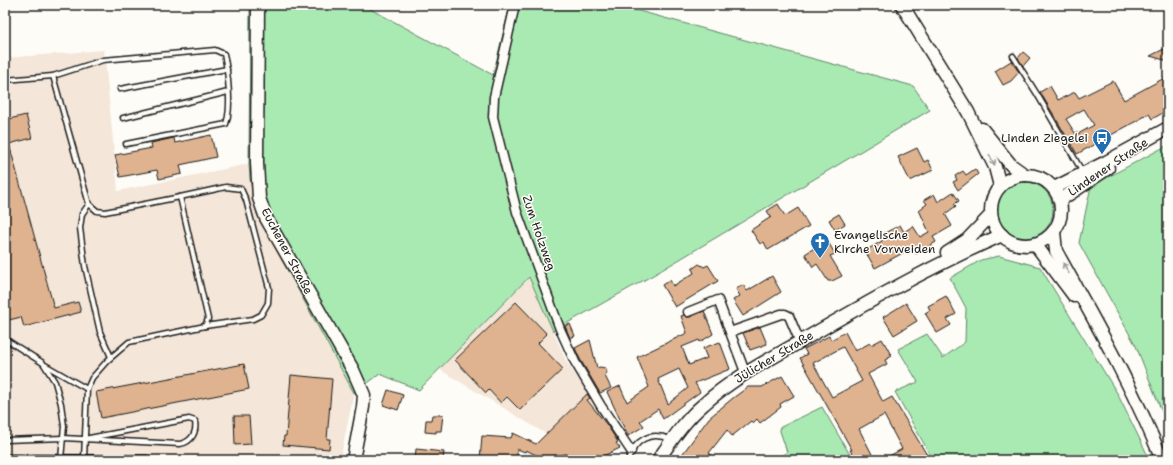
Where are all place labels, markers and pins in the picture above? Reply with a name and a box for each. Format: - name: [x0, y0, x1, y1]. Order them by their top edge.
- bus stop icon: Linden Ziegelei: [1091, 127, 1113, 155]
- place label: Linden Ziegelei: [1001, 130, 1088, 146]
- place label: Evangelische Kirche Vorweiden: [834, 227, 935, 257]
- church icon: Evangelische Kirche Vorweiden: [809, 231, 831, 259]

